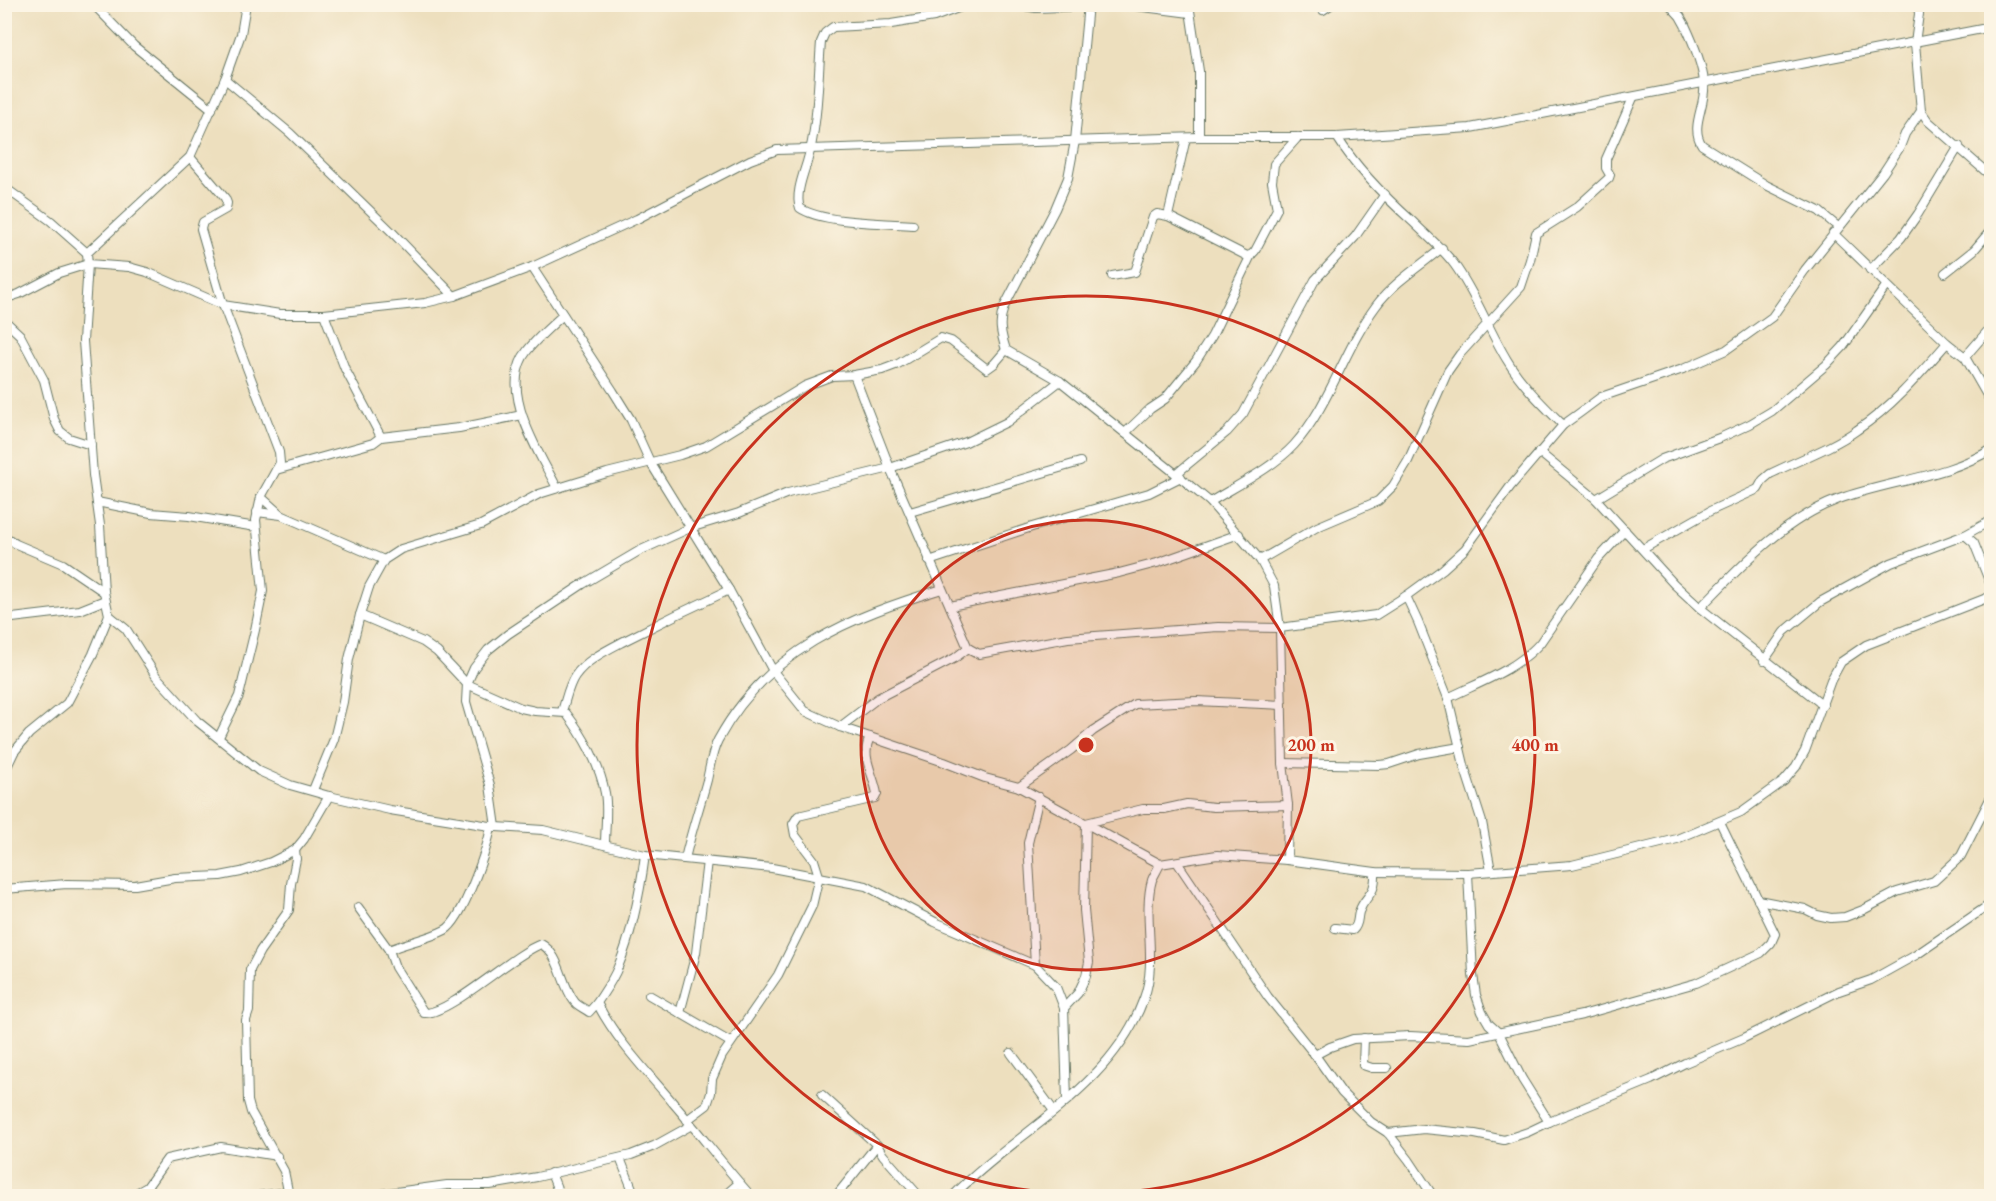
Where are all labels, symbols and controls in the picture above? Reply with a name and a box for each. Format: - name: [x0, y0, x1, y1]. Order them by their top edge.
- text: 200 m: [1287, 733, 1335, 756]
- text: 400 m: [1511, 733, 1559, 756]
- centre of rings: [1076, 735, 1096, 755]

